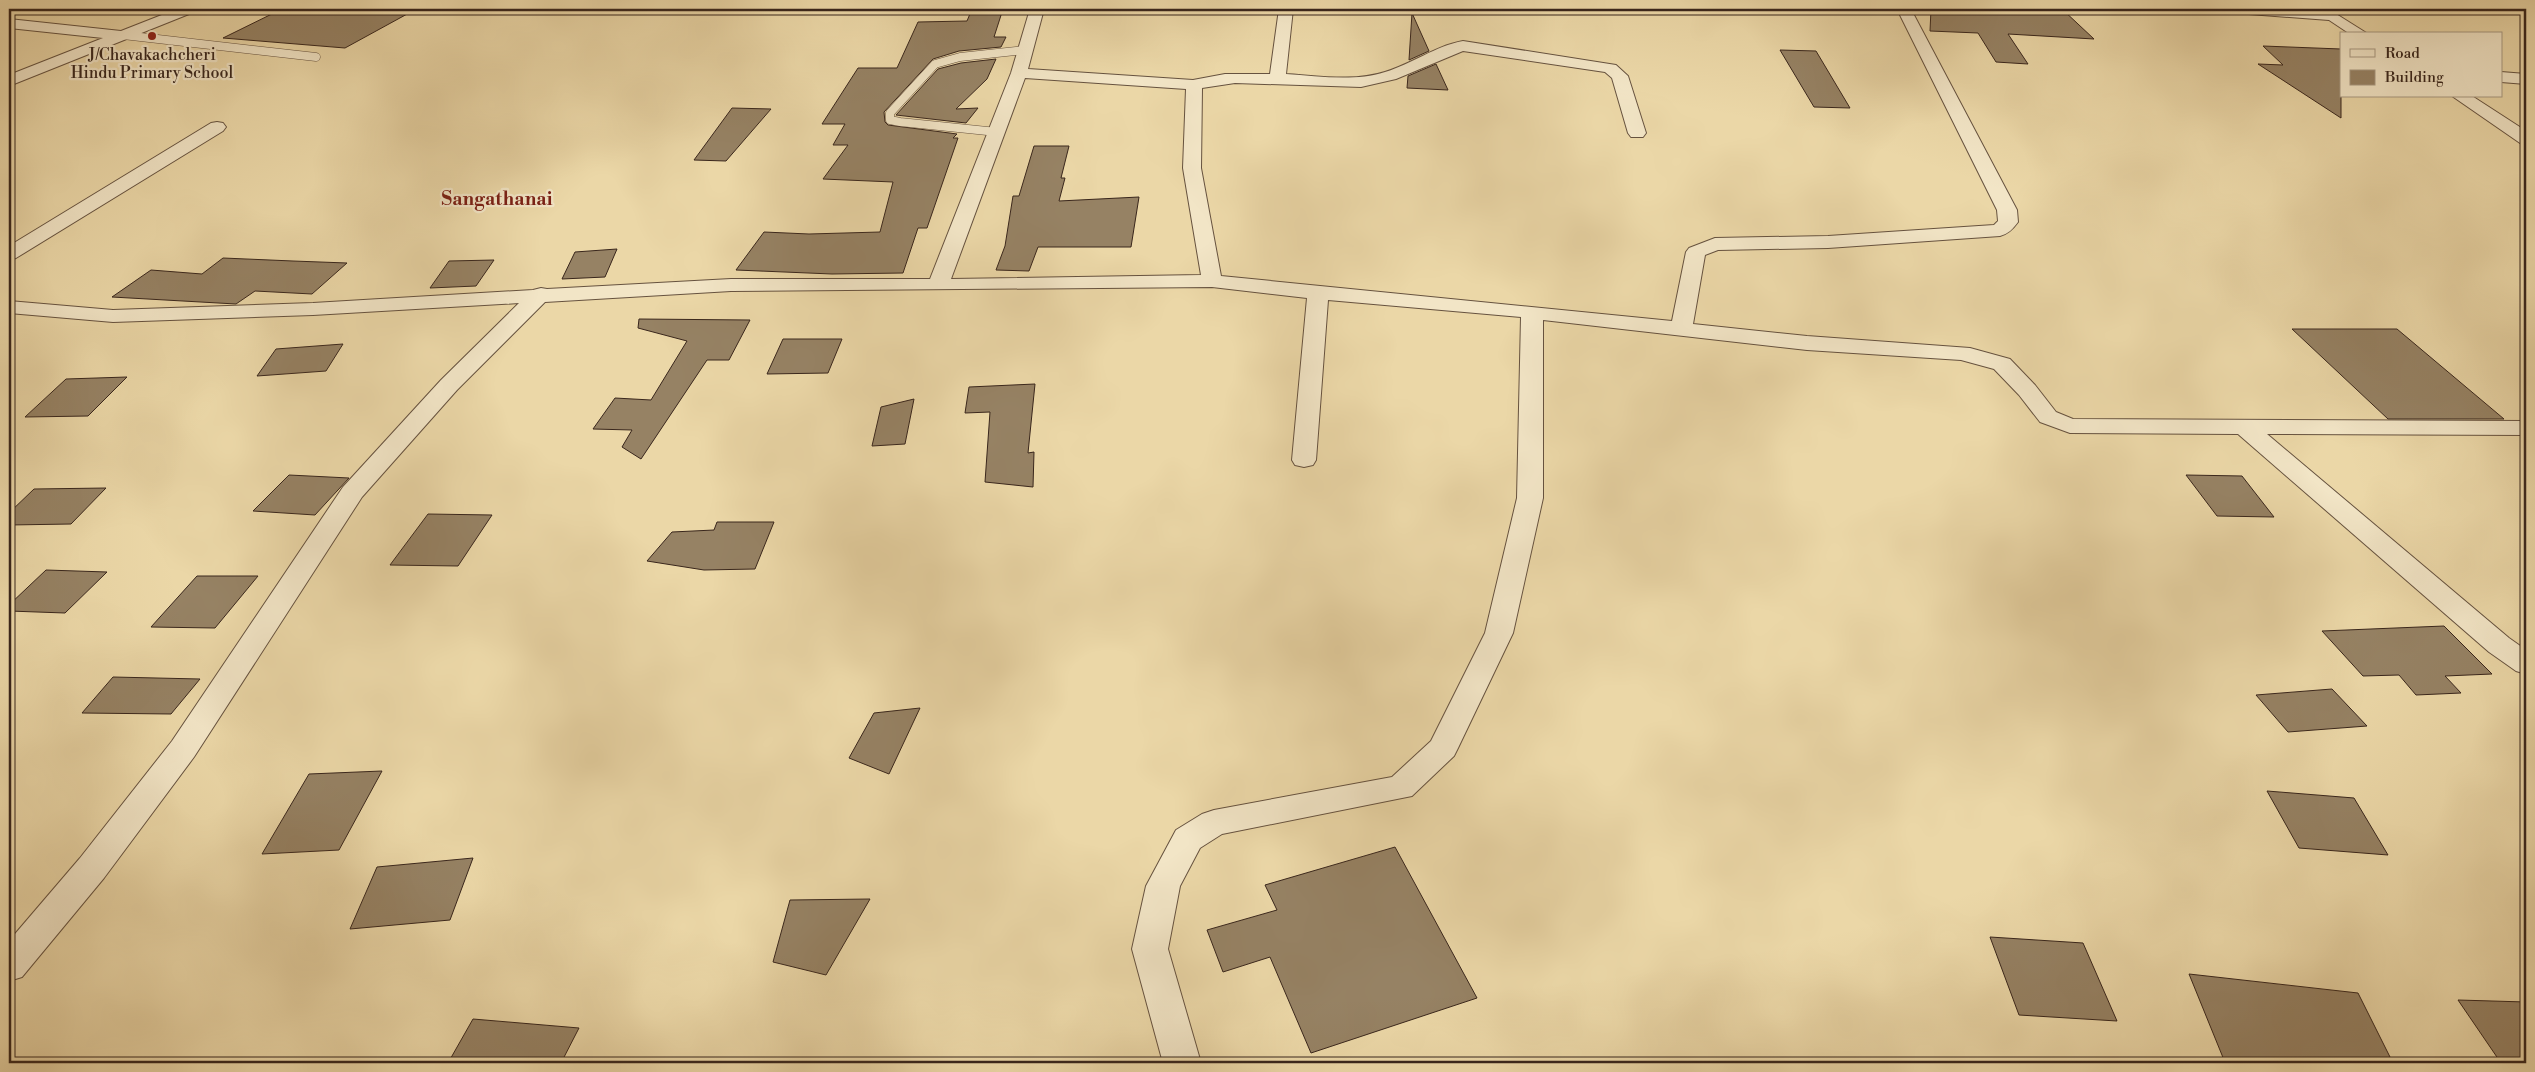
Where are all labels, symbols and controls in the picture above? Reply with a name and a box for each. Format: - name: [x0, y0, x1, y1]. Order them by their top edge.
- marker: J/Chavakachcheri Hindu Primary School: [146, 30, 158, 42]
- legend: [2340, 32, 2502, 98]
- text: Road: [2385, 44, 2420, 63]
- place label: J/Chavakachcheri Hindu Primary School: [71, 45, 234, 83]
- text: Building: [2384, 68, 2444, 87]
- district label: Sangathanai: [441, 187, 553, 211]

